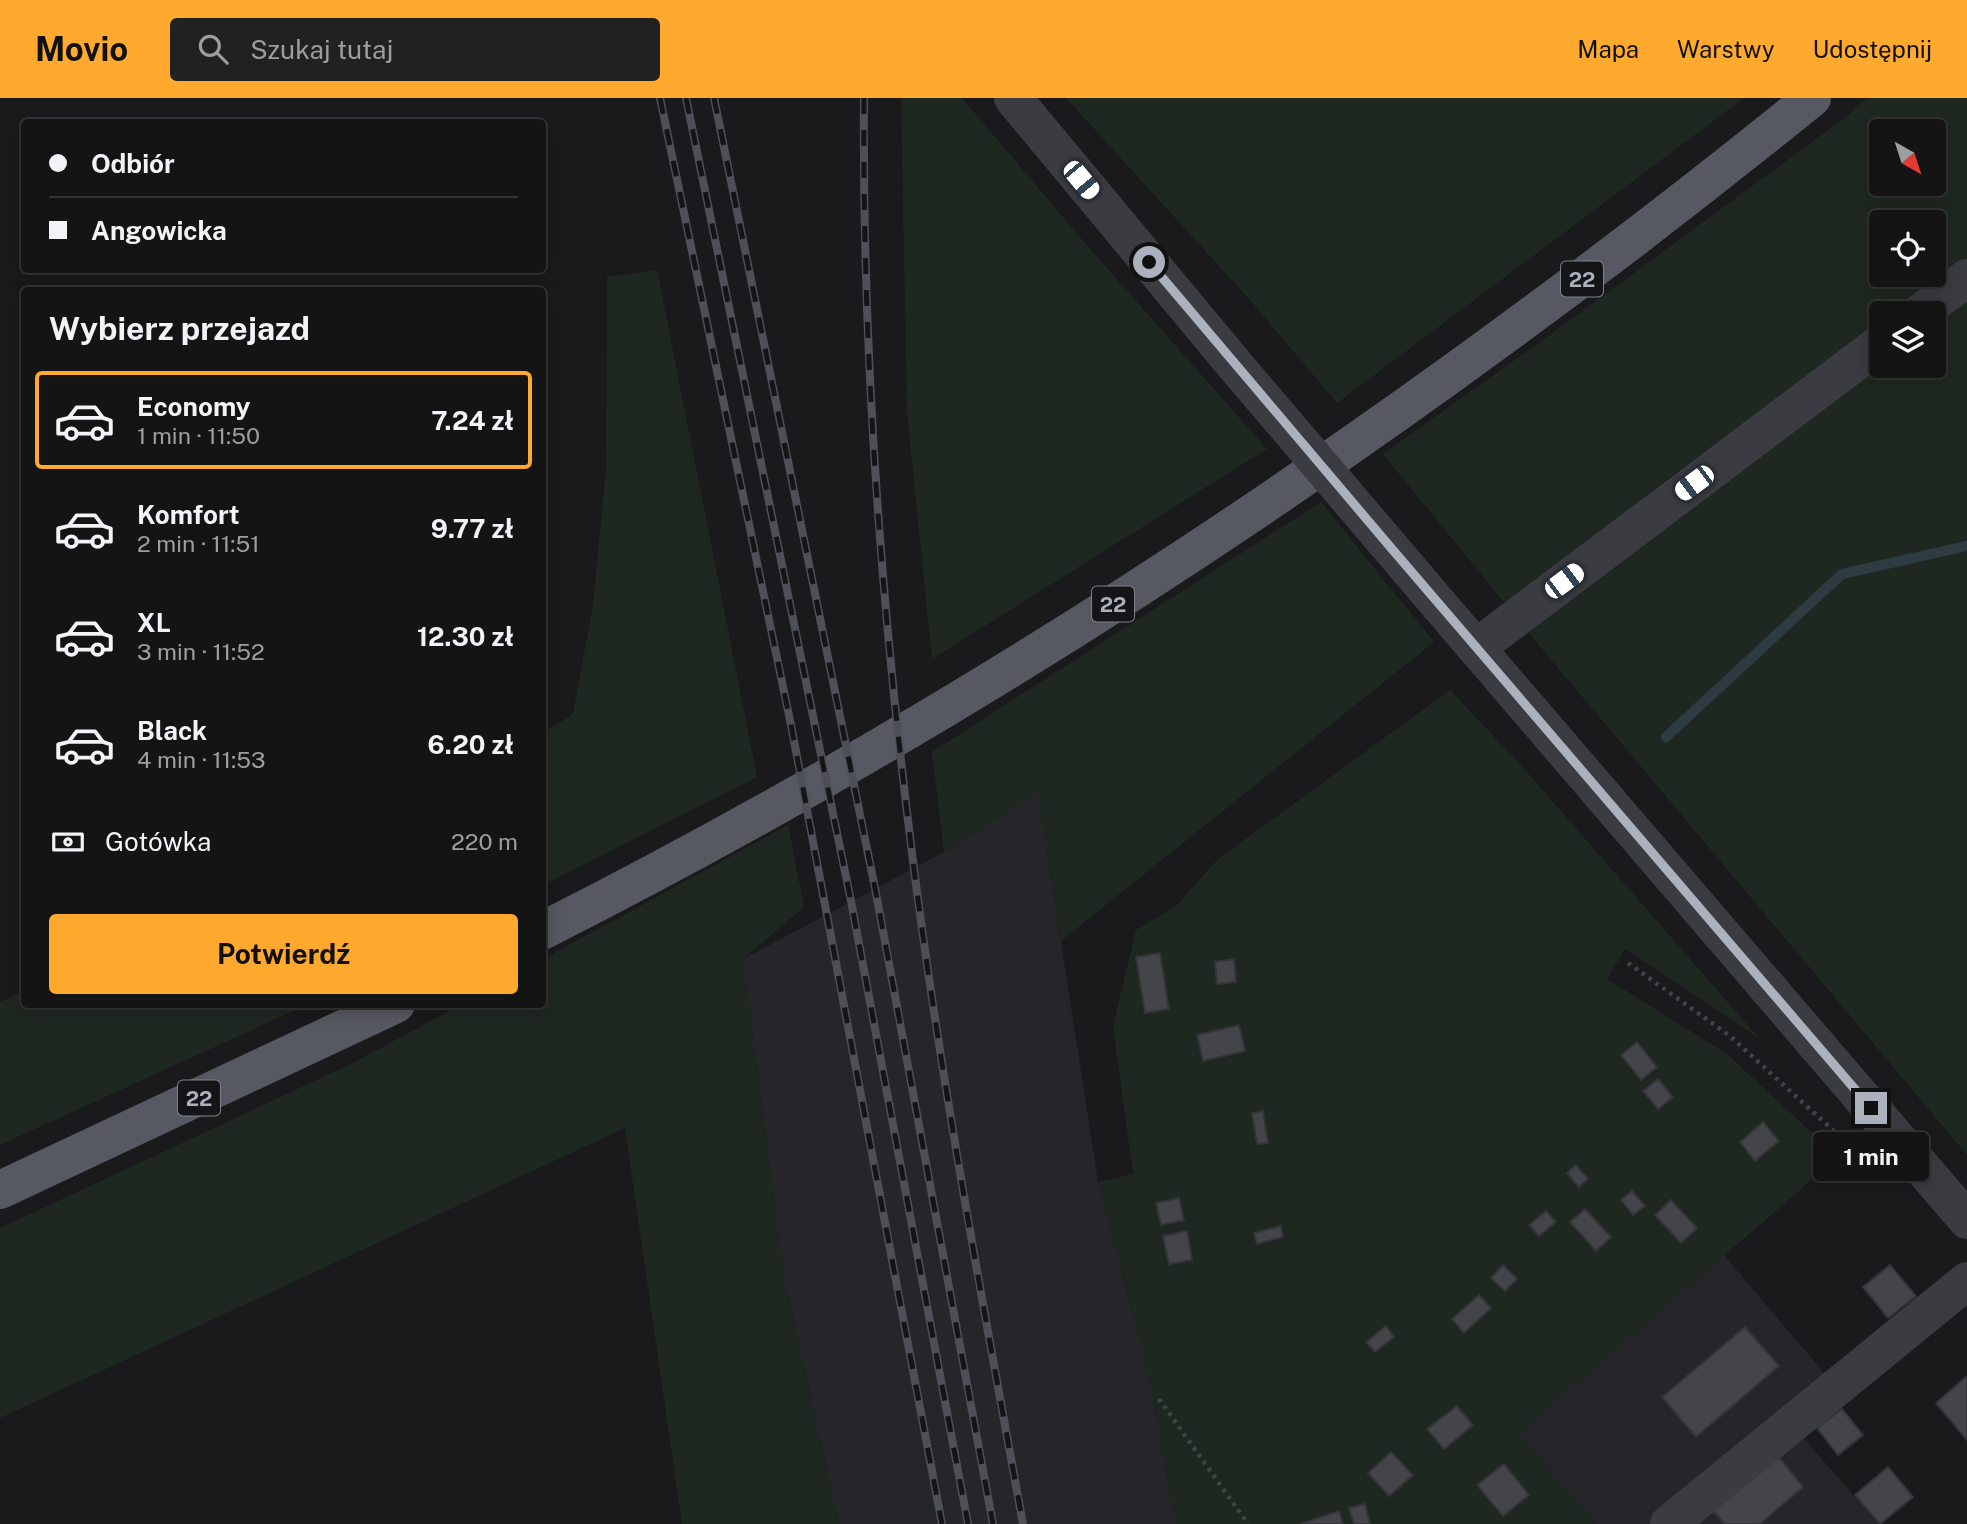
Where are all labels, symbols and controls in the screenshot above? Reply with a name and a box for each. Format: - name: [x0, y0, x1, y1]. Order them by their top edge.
- search box: [170, 18, 660, 81]
- text: Movio: [35, 30, 128, 68]
- icon: search: [194, 30, 232, 68]
- text: Szukaj tutaj: [250, 34, 393, 65]
- text: Mapa: [1577, 35, 1639, 63]
- text: Warstwy: [1677, 35, 1775, 63]
- text: Udostępnij: [1813, 35, 1932, 63]
- north arrow: [1869, 119, 1946, 196]
- map controls: [1869, 119, 1946, 378]
- text: Odbiór: [91, 148, 175, 179]
- car: [1060, 157, 1103, 203]
- button: locate: [1869, 210, 1946, 287]
- text: Angowicka: [91, 215, 227, 246]
- route start: [1133, 246, 1165, 278]
- road number: 22: [1561, 262, 1603, 296]
- button: layers: [1869, 301, 1946, 378]
- text: Wybierz przejazd: [49, 310, 310, 347]
- icon: car: [53, 389, 116, 452]
- text: Economy: [137, 391, 250, 422]
- text: 7.24 zł: [431, 405, 514, 436]
- text: 1 min · 11:50: [137, 422, 260, 449]
- car: [1671, 462, 1718, 504]
- icon: car: [53, 497, 116, 560]
- text: Komfort: [137, 499, 239, 530]
- text: 9.77 zł: [431, 513, 514, 544]
- text: 2 min · 11:51: [137, 530, 260, 557]
- car: [1541, 560, 1588, 602]
- road number: 22: [1092, 587, 1134, 622]
- icon: car: [53, 605, 116, 668]
- text: XL: [137, 607, 171, 638]
- text: 12.30 zł: [417, 621, 514, 652]
- text: 3 min · 11:52: [137, 638, 265, 665]
- icon: car: [53, 713, 116, 776]
- text: Black: [137, 715, 207, 746]
- text: 6.20 zł: [428, 729, 514, 760]
- text: 4 min · 11:53: [137, 746, 266, 773]
- icon: cash: [49, 823, 87, 861]
- text: Gotówka: [105, 826, 211, 857]
- text: 220 m: [451, 828, 518, 855]
- button: Potwierdź: [49, 914, 518, 994]
- road number: 22: [178, 1080, 220, 1116]
- route end: [1855, 1092, 1887, 1124]
- callout: 1 min: [1813, 1132, 1929, 1182]
- text: 1 min: [1843, 1143, 1899, 1170]

